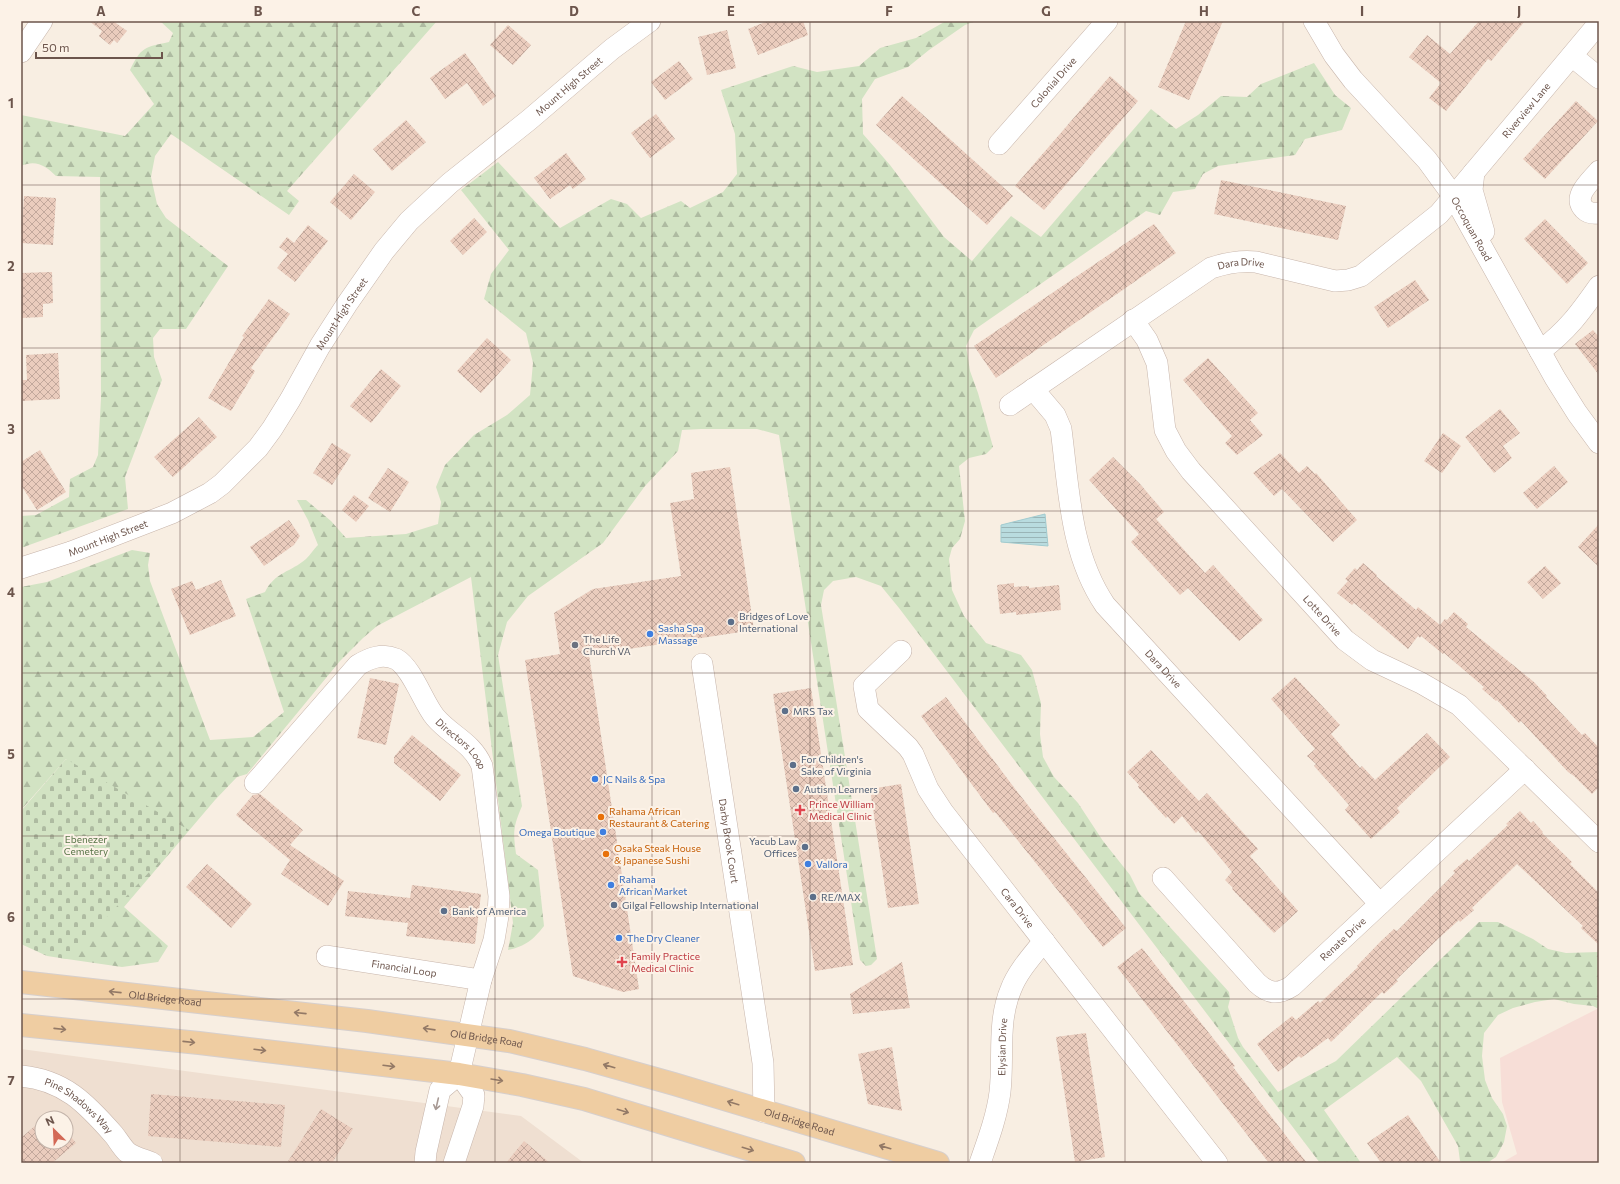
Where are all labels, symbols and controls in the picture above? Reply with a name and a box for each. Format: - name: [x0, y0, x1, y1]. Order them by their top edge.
- text: A: [96, 3, 106, 19]
- text: B: [254, 3, 263, 19]
- text: C: [412, 3, 421, 19]
- text: D: [569, 3, 579, 19]
- text: E: [727, 3, 735, 19]
- text: F: [885, 3, 893, 19]
- text: G: [1041, 3, 1051, 19]
- text: H: [1199, 3, 1209, 19]
- text: I: [1360, 3, 1364, 19]
- text: J: [1517, 3, 1521, 19]
- scale bar: [36, 34, 162, 60]
- text: 50 m: [42, 40, 70, 54]
- street label: Mount High Street: [533, 54, 605, 118]
- street label: Colonial Drive: [1028, 55, 1079, 110]
- street label: Riverview Lane: [1499, 80, 1553, 140]
- text: 1: [8, 95, 14, 111]
- street label: Occoquan Road: [1449, 194, 1495, 263]
- street label: Dara Drive: [1216, 255, 1266, 272]
- text: 2: [7, 258, 15, 274]
- street label: Mount High Street: [313, 275, 370, 352]
- text: 3: [7, 421, 15, 437]
- street label: Mount High Street: [66, 517, 149, 559]
- text: 4: [7, 584, 15, 600]
- street label: Lotte Drive: [1301, 592, 1344, 638]
- place label: Bridges of Love International: [739, 610, 808, 634]
- marker: Bridges of Love International: [726, 617, 736, 627]
- place label: Sasha Spa Massage: [658, 622, 704, 646]
- marker: Sasha Spa Massage: [645, 629, 655, 639]
- place label: The Life Church VA: [583, 633, 631, 657]
- marker: The Life Church VA: [570, 640, 580, 650]
- street label: Dara Drive: [1143, 647, 1184, 690]
- place label: MRS Tax: [793, 705, 834, 717]
- marker: MRS Tax: [780, 706, 790, 716]
- street label: Directors Loop: [433, 716, 488, 770]
- text: 5: [7, 746, 15, 762]
- place label: For Children's Sake of Virginia: [801, 753, 871, 777]
- marker: For Children's Sake of Virginia: [788, 760, 798, 770]
- place label: JC Nails & Spa: [603, 773, 665, 785]
- marker: JC Nails & Spa: [590, 774, 600, 784]
- place label: Autism Learners: [804, 783, 878, 795]
- marker: Autism Learners: [791, 784, 801, 794]
- street label: Darby Brook Court: [717, 798, 741, 884]
- place label: Prince William Medical Clinic: [809, 798, 874, 822]
- marker: Prince William Medical Clinic: [794, 804, 806, 816]
- place label: Rahama African Restaurant & Catering: [609, 805, 710, 829]
- marker: Rahama African Restaurant & Catering: [596, 812, 606, 822]
- place label: Omega Boutique: [519, 826, 595, 838]
- marker: Omega Boutique: [598, 827, 608, 837]
- park label: Ebenezer Cemetery: [64, 833, 108, 857]
- place label: Yacub Law Offices: [749, 835, 797, 859]
- place label: Osaka Steak House & Japanese Sushi: [614, 842, 701, 866]
- marker: Yacub Law Offices: [800, 842, 810, 852]
- marker: Osaka Steak House & Japanese Sushi: [601, 849, 611, 859]
- place label: Vallora: [816, 858, 848, 870]
- marker: Vallora: [803, 859, 813, 869]
- place label: Rahama African Market: [619, 873, 687, 897]
- marker: Rahama African Market: [606, 880, 616, 890]
- street label: Cara Drive: [998, 885, 1037, 930]
- place label: RE/MAX: [821, 891, 861, 903]
- marker: RE/MAX: [808, 892, 818, 902]
- place label: Gilgal Fellowship International: [622, 899, 759, 911]
- marker: Gilgal Fellowship International: [609, 900, 619, 910]
- place label: Bank of America: [452, 905, 526, 917]
- marker: Bank of America: [439, 906, 449, 916]
- text: 6: [7, 909, 15, 925]
- street label: Renate Drive: [1317, 915, 1368, 963]
- place label: The Dry Cleaner: [627, 932, 700, 944]
- marker: The Dry Cleaner: [614, 933, 624, 943]
- place label: Family Practice Medical Clinic: [631, 950, 700, 974]
- marker: Family Practice Medical Clinic: [616, 956, 628, 968]
- street label: Financial Loop: [371, 957, 438, 979]
- one-way arrow: [109, 988, 122, 996]
- street label: Old Bridge Road: [128, 988, 202, 1008]
- one-way arrow: [294, 1009, 307, 1017]
- street label: Elysian Drive: [995, 1017, 1009, 1076]
- one-way arrow: [53, 1025, 66, 1032]
- one-way arrow: [423, 1025, 436, 1033]
- street label: Old Bridge Road: [450, 1027, 524, 1050]
- one-way arrow: [182, 1038, 195, 1046]
- one-way arrow: [253, 1047, 266, 1054]
- one-way arrow: [382, 1062, 395, 1070]
- one-way arrow: [603, 1062, 616, 1069]
- text: 7: [7, 1072, 15, 1088]
- street label: Pine Shadows Way: [43, 1075, 116, 1136]
- one-way arrow: [490, 1077, 503, 1085]
- one-way arrow: [432, 1097, 440, 1110]
- one-way arrow: [727, 1099, 740, 1106]
- street label: Old Bridge Road: [763, 1105, 836, 1138]
- one-way arrow: [617, 1108, 630, 1115]
- north arrow: [34, 1110, 74, 1150]
- text: N: [43, 1113, 56, 1128]
- one-way arrow: [879, 1143, 892, 1151]
- one-way arrow: [741, 1146, 754, 1153]

